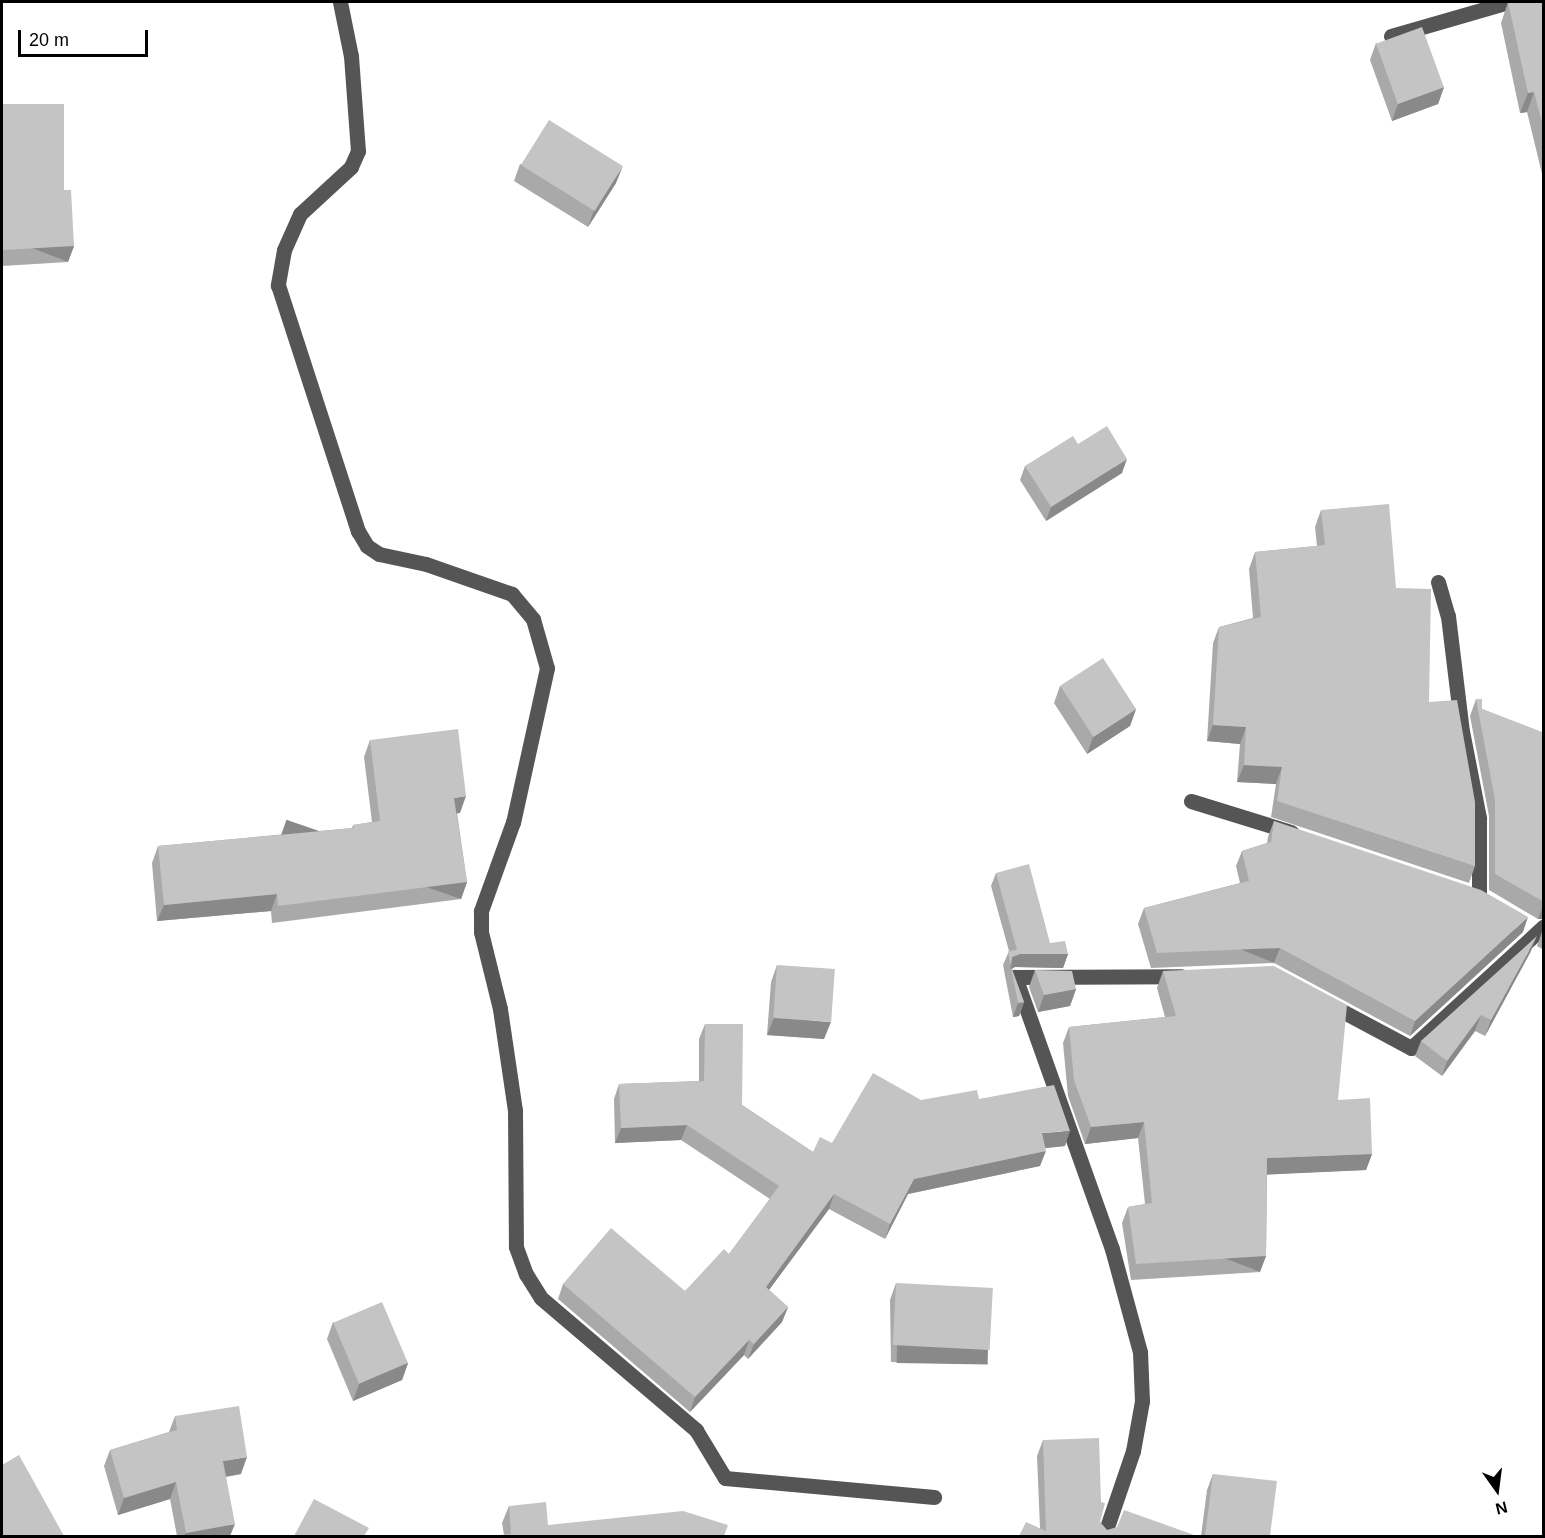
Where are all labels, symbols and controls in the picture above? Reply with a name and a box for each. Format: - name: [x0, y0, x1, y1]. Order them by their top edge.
- scale bar: [21, 18, 152, 56]
- text: 20 m: [29, 30, 69, 50]
- north arrow: [1467, 1460, 1527, 1520]
- text: N: [1494, 1498, 1509, 1518]

